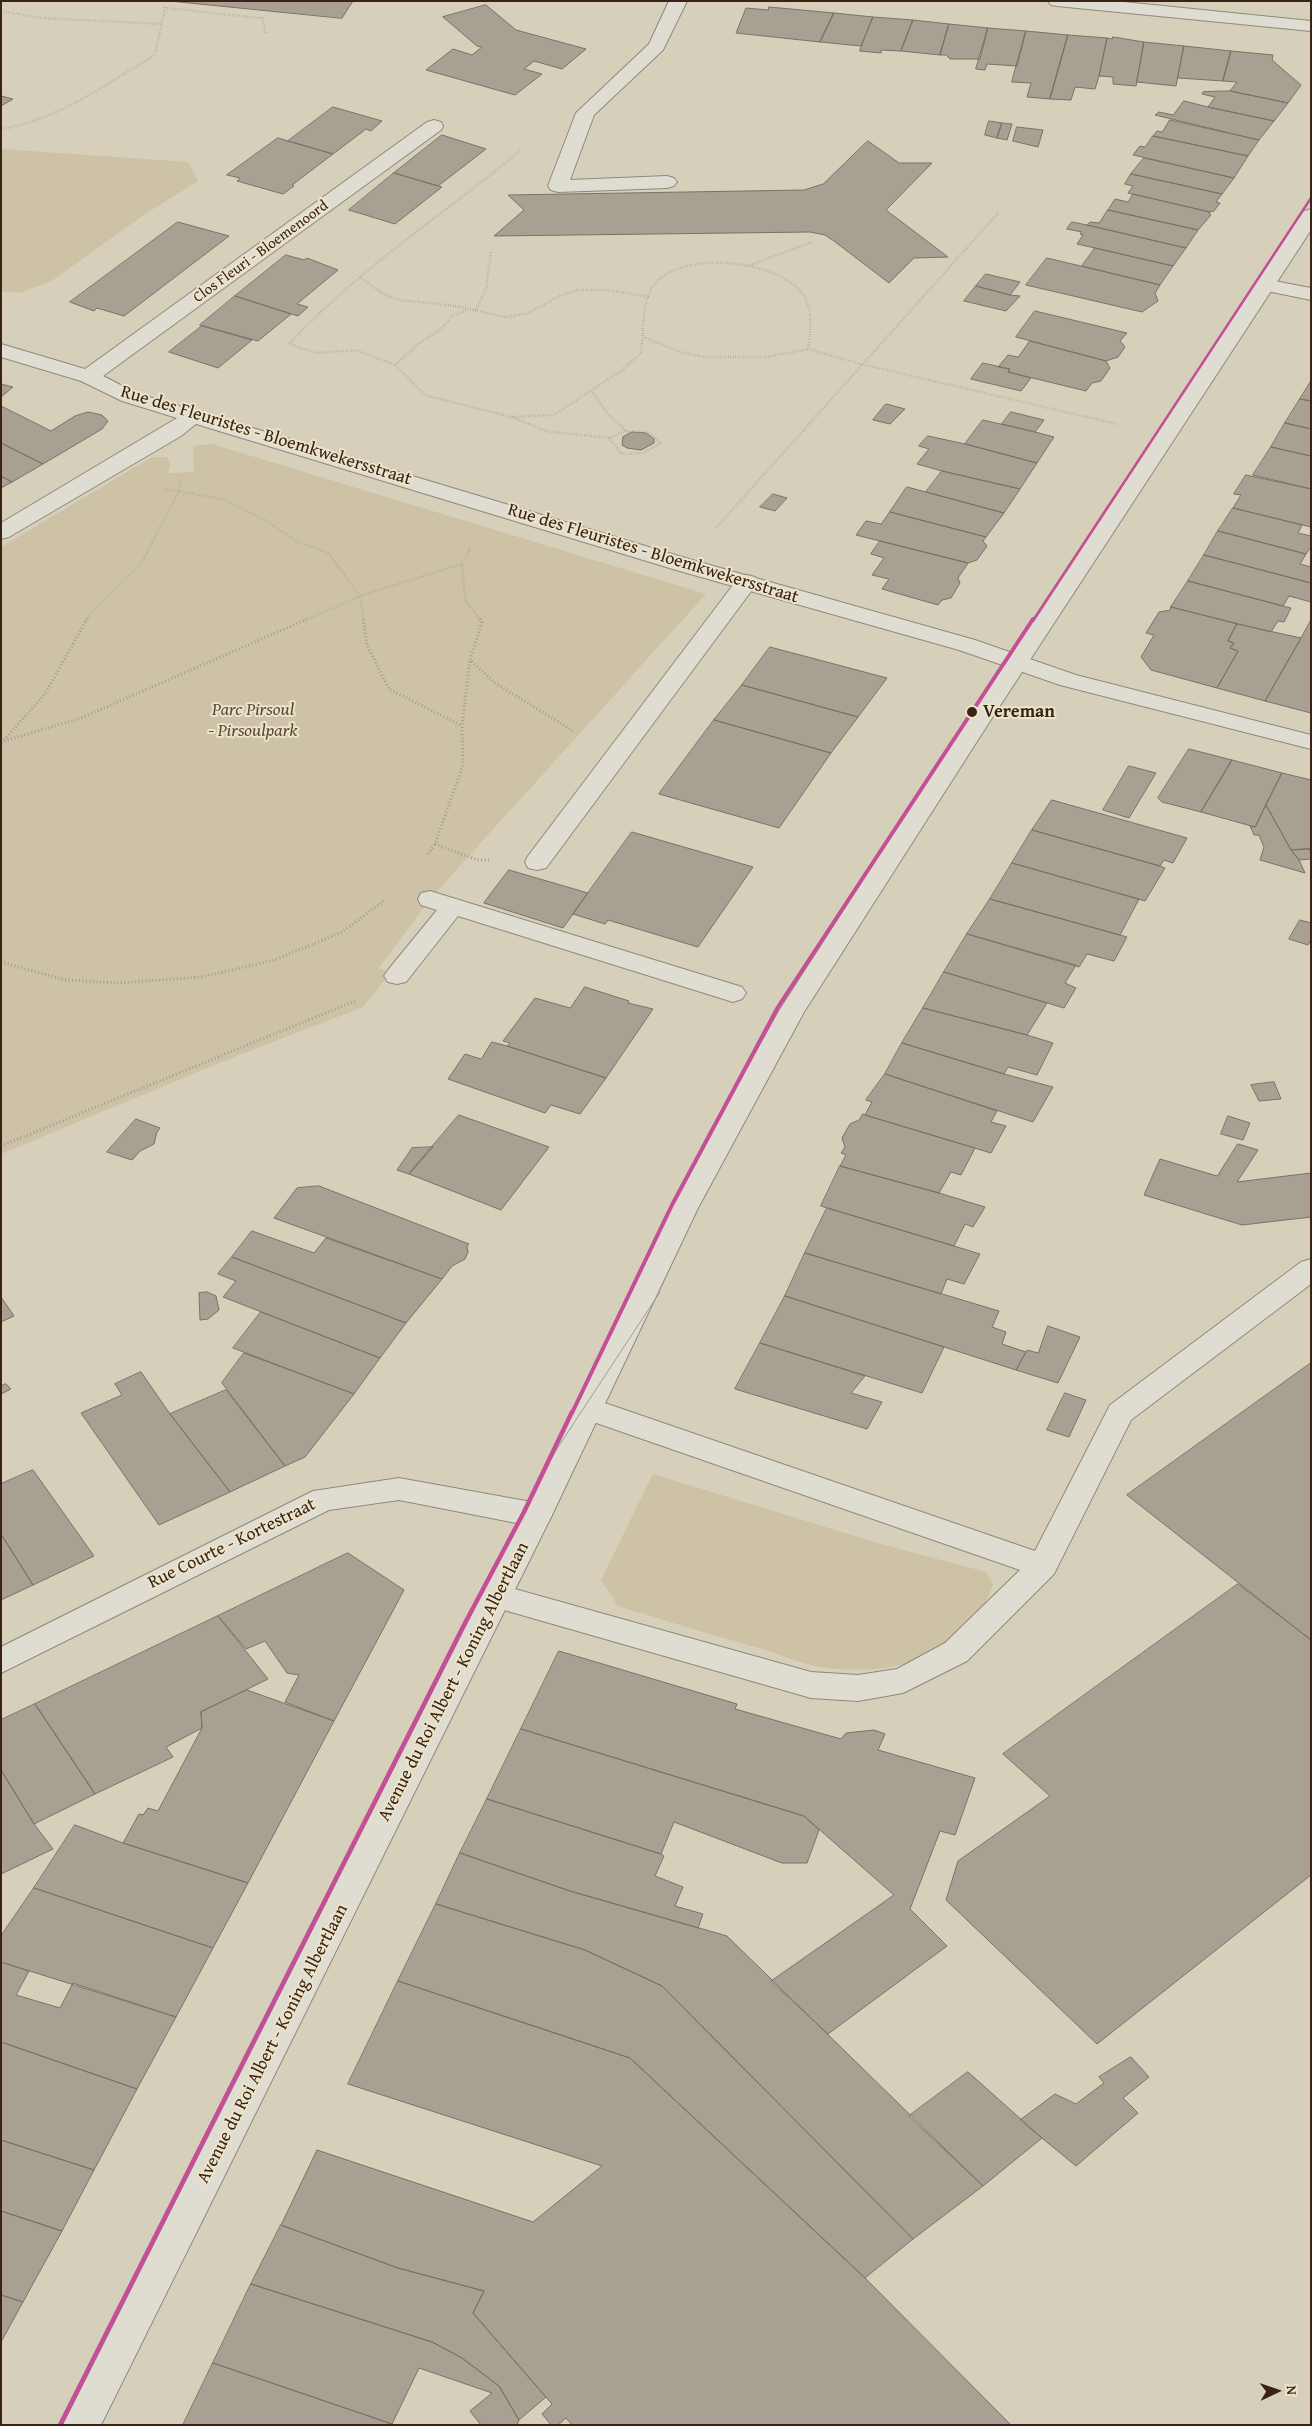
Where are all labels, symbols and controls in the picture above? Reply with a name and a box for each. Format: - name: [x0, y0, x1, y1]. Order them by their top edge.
- street label: Clos Fleuri - Bloemenoord: [190, 197, 332, 307]
- street label: Rue des Fleuristes - Bloemkwekersstraat: [118, 381, 414, 491]
- street label: Rue des Fleuristes - Bloemkwekersstraat: [505, 499, 801, 609]
- park label: Parc Pirsoul - Pirsoulpark: [208, 699, 298, 742]
- place label: Vereman: [983, 701, 1055, 723]
- marker: Vereman: [965, 705, 979, 719]
- street label: Rue Courte - Kortestraat: [145, 1494, 319, 1594]
- street label: Avenue du Roi Albert - Koning Albertlaan: [374, 1539, 534, 1825]
- street label: Avenue du Roi Albert - Koning Albertlaan: [193, 1901, 353, 2187]
- north arrow: [1252, 2366, 1302, 2416]
- text: N: [1282, 2385, 1302, 2395]

